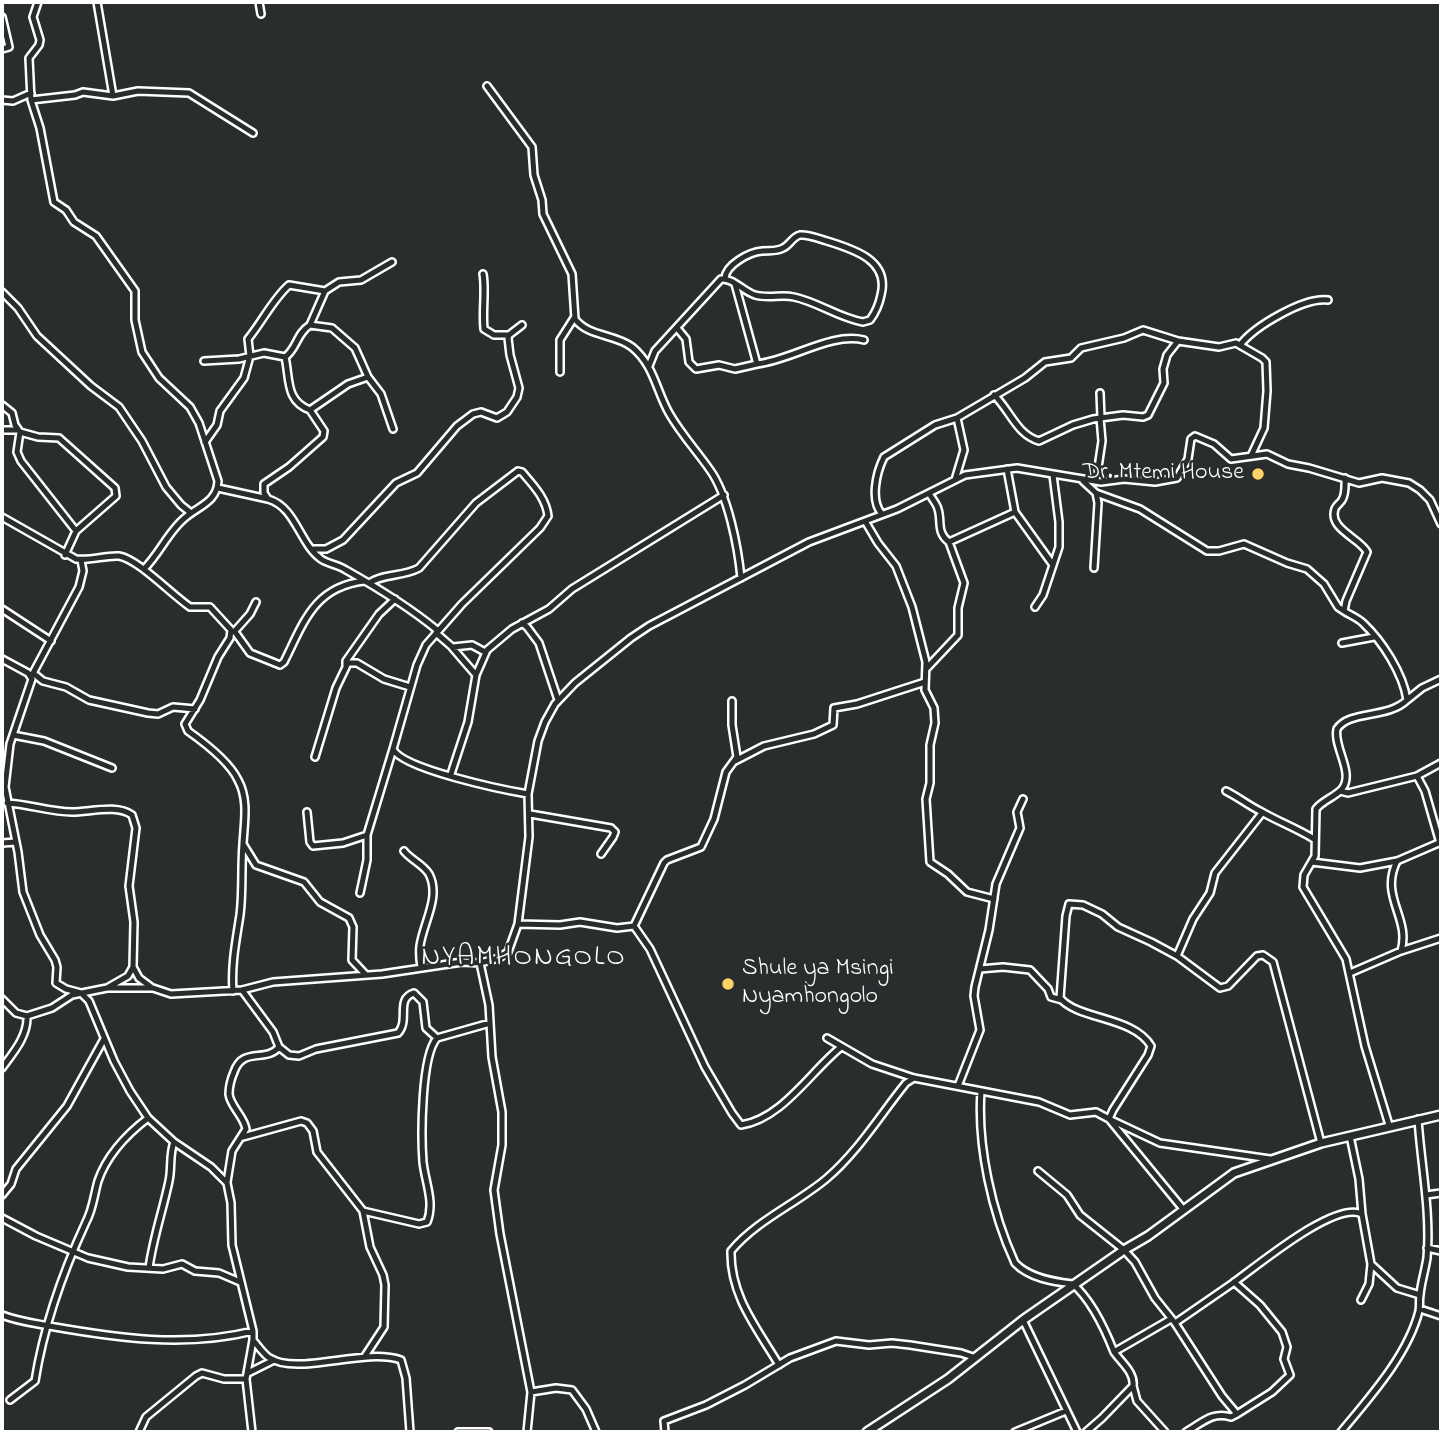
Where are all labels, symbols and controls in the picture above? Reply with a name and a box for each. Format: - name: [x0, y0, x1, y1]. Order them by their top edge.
- place label: Dr. Mtemi House: [1083, 460, 1244, 488]
- marker: Dr. Mtemi House: [1250, 466, 1266, 482]
- district label: NYAMHONGOLO: [423, 942, 625, 976]
- place label: Shule ya Msingi Nyamhongolo: [742, 956, 894, 1012]
- marker: Shule ya Msingi Nyamhongolo: [720, 976, 736, 992]

